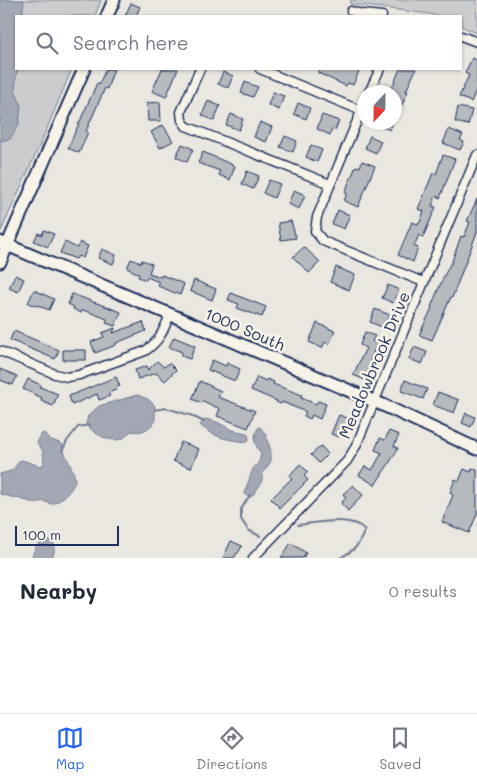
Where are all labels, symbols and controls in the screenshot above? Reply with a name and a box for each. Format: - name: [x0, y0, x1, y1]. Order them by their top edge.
- search box: [15, 15, 462, 70]
- icon: search: [33, 29, 61, 57]
- text: Search here: [73, 30, 189, 55]
- north arrow: [357, 85, 402, 130]
- street label: Meadowbrook Drive: [333, 288, 414, 442]
- street label: 1000 South: [202, 302, 289, 355]
- scale bar: [15, 523, 119, 546]
- text: 100 m: [22, 525, 61, 544]
- text: Nearby: [20, 577, 97, 604]
- text: 0 results: [389, 580, 457, 601]
- tab: Map: [56, 724, 84, 773]
- tab: Directions: [196, 724, 268, 773]
- tab: Saved: [379, 724, 421, 773]

